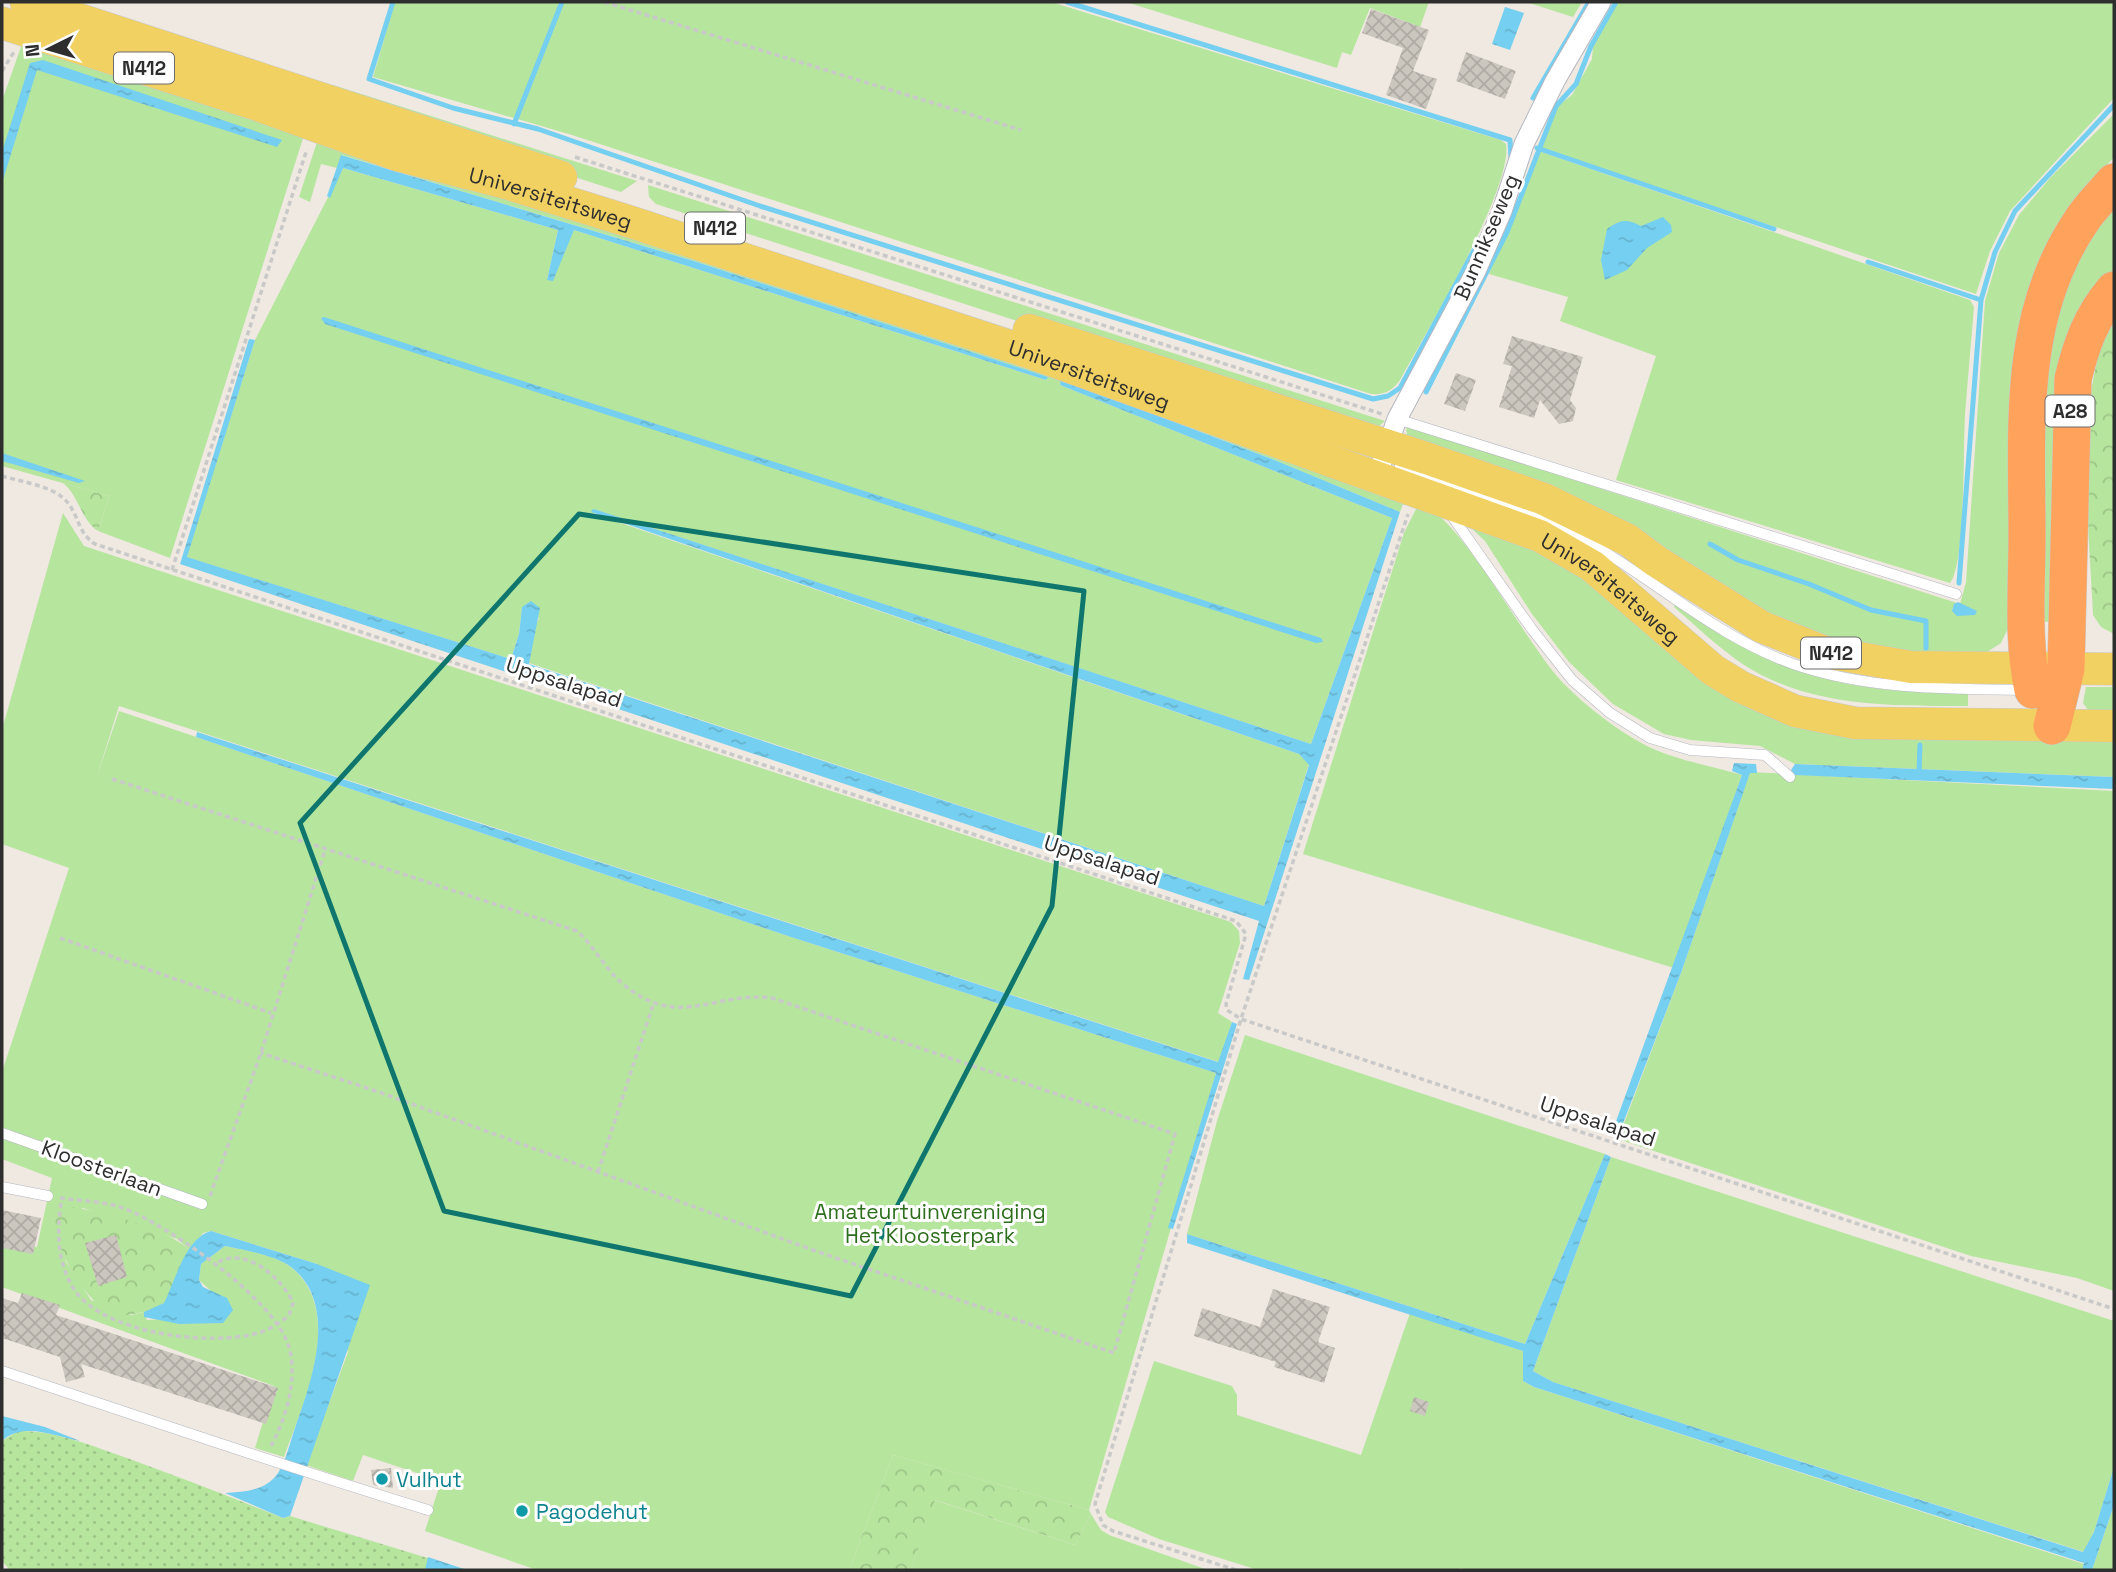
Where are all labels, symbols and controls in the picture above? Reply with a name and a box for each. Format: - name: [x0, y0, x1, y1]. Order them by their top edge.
- north arrow: [14, 14, 84, 84]
- text: N: [20, 43, 46, 58]
- road number: N412: [114, 52, 174, 83]
- street label: Universiteitsweg: [466, 161, 636, 235]
- street label: Bunnikseweg: [1447, 170, 1525, 304]
- road number: N412: [685, 212, 745, 244]
- street label: Universiteitsweg: [1005, 333, 1174, 415]
- road number: A28: [2046, 396, 2094, 426]
- street label: Universiteitsweg: [1536, 526, 1686, 650]
- road number: N412: [1801, 638, 1861, 668]
- street label: Uppsalapad: [503, 651, 625, 713]
- street label: Uppsalapad: [1041, 829, 1163, 891]
- street label: Uppsalapad: [1537, 1090, 1659, 1152]
- street label: Kloosterlaan: [38, 1134, 166, 1202]
- park label: Amateurtuinvereniging Het Kloosterpark: [814, 1198, 1046, 1249]
- place label: Vulhut: [396, 1466, 462, 1493]
- marker: Vulhut: [374, 1471, 390, 1487]
- place label: Pagodehut: [536, 1498, 648, 1525]
- marker: Pagodehut: [514, 1503, 530, 1519]

